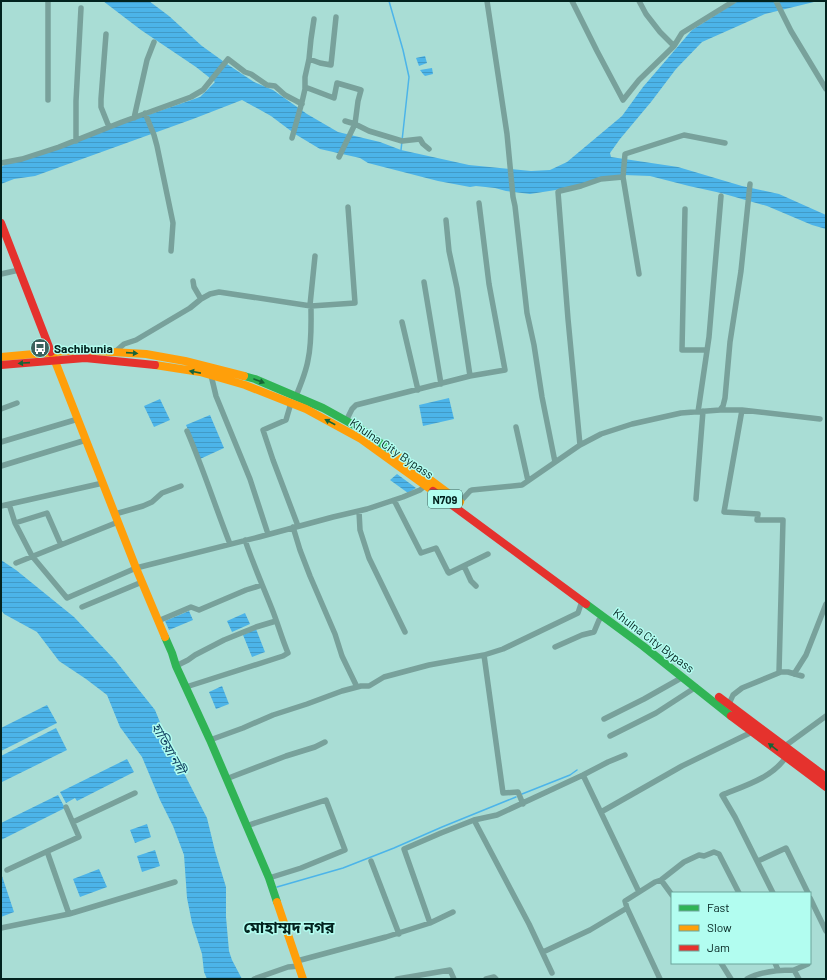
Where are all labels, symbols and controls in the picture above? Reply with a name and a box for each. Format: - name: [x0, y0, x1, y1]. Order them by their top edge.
- bus stop icon: Sachibunia: [29, 337, 51, 359]
- place label: Sachibunia: [54, 341, 113, 355]
- one-way arrow: [126, 350, 138, 357]
- one-way arrow: [18, 359, 30, 366]
- one-way arrow: [189, 368, 201, 374]
- one-way arrow: [253, 378, 265, 384]
- street label: Khulna City Bypass: [348, 415, 437, 481]
- one-way arrow: [324, 419, 335, 425]
- road number: N709: [428, 490, 462, 508]
- street label: Khulna City Bypass: [611, 605, 697, 675]
- water label: হাতিয়া নদী: [149, 720, 191, 778]
- one-way arrow: [767, 743, 778, 751]
- legend: [671, 892, 811, 964]
- text: Fast: [707, 900, 730, 914]
- district label: মোহাম্মদ নগর: [244, 917, 335, 936]
- text: Slow: [707, 920, 732, 934]
- text: Jam: [707, 940, 730, 954]

